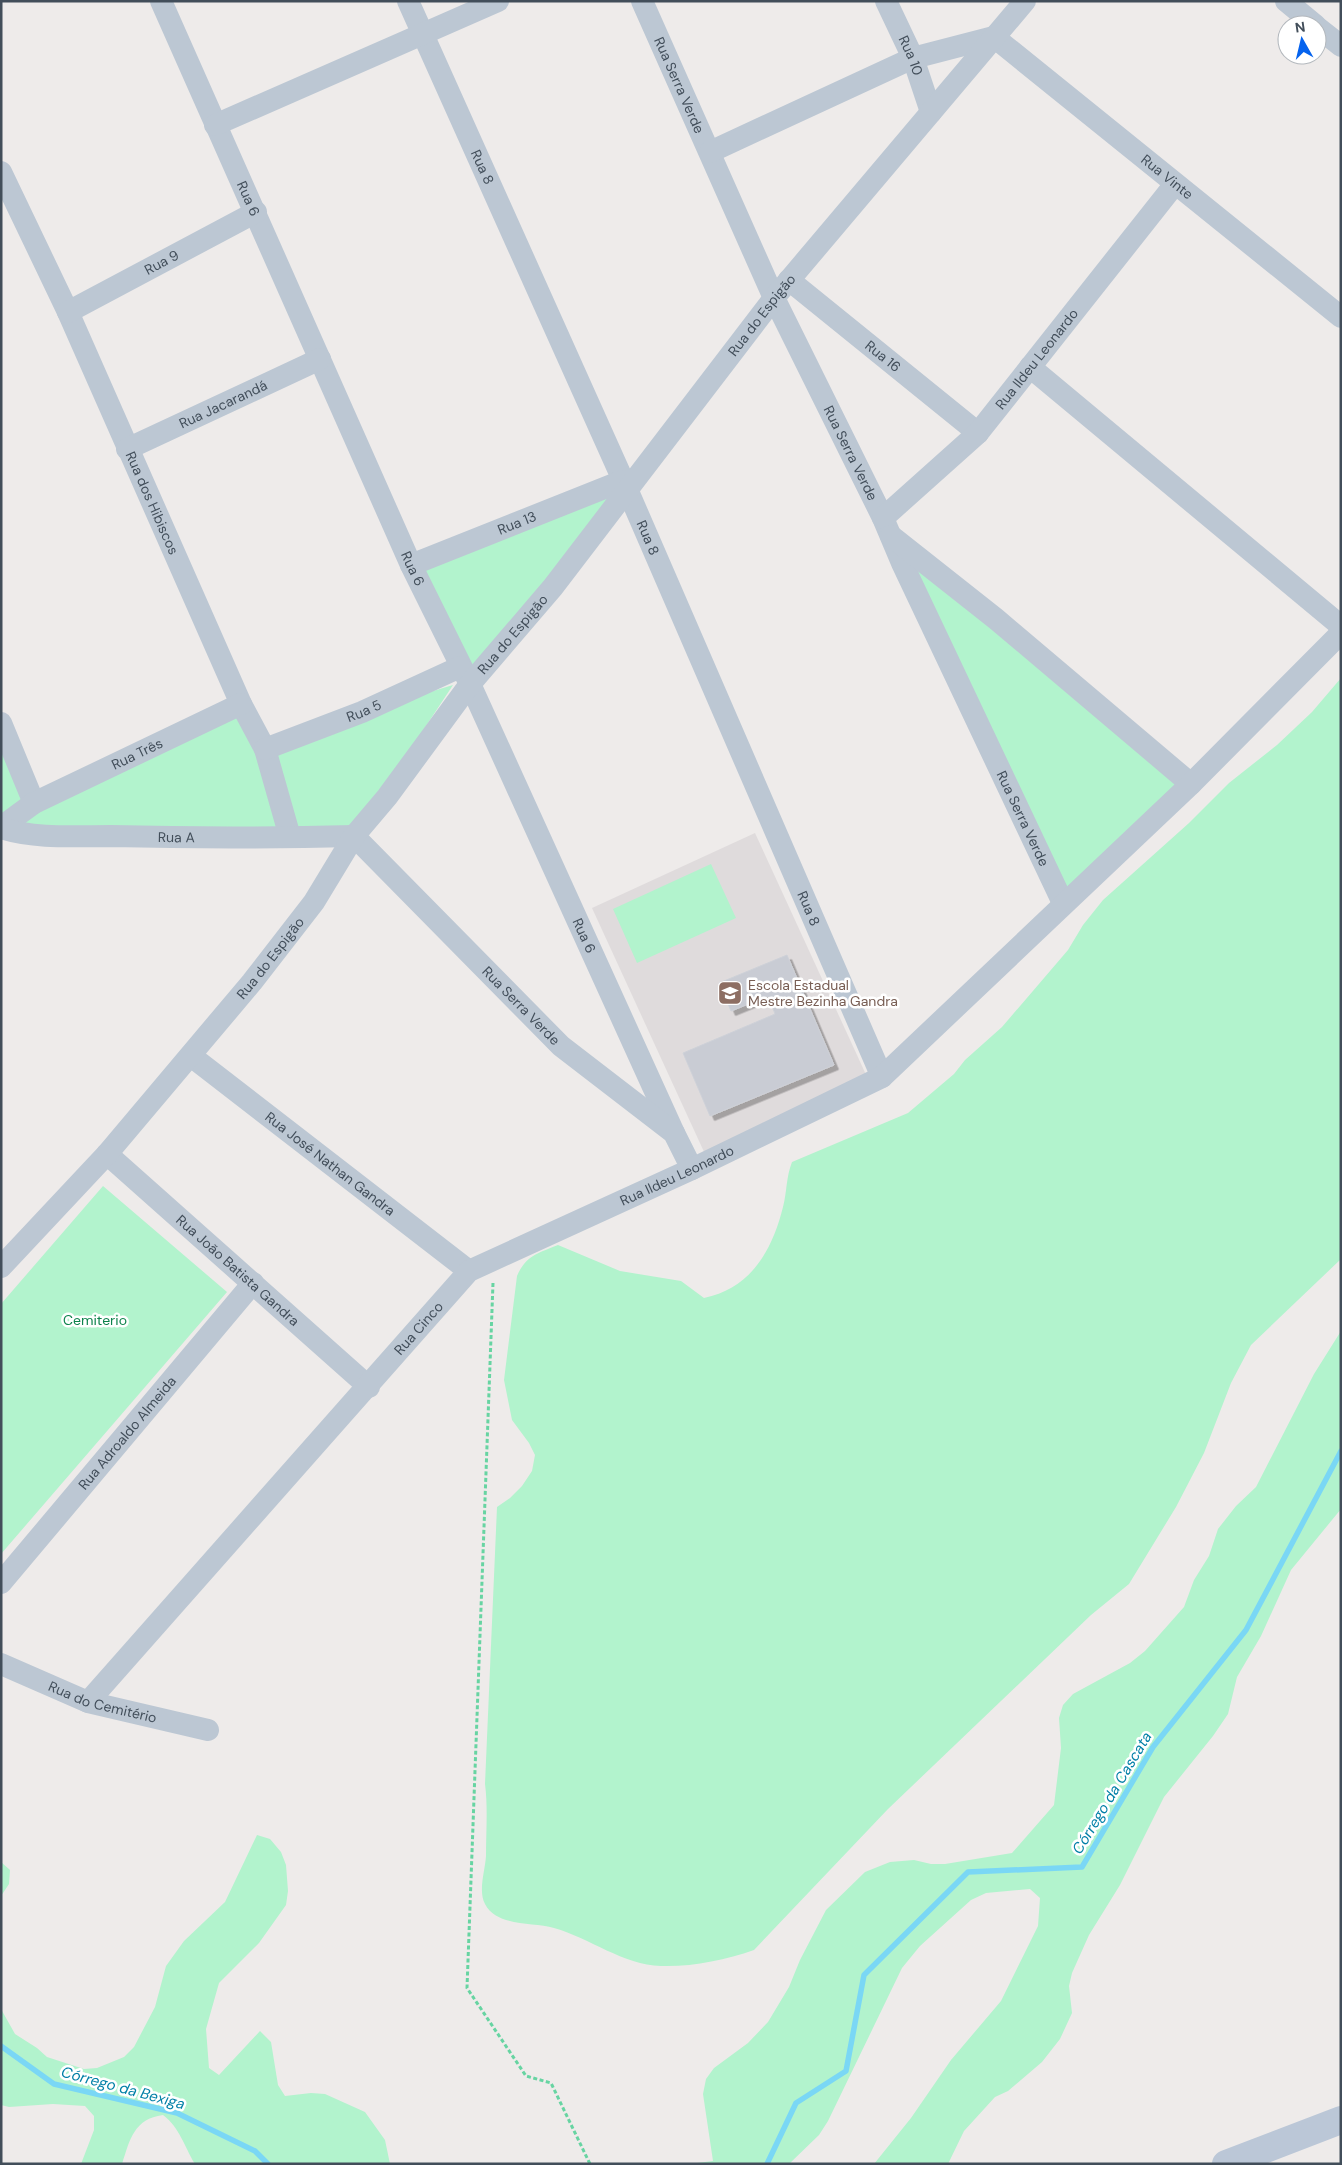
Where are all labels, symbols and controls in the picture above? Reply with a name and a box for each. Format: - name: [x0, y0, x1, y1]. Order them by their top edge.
- north arrow: [1277, 15, 1327, 65]
- text: N: [1294, 18, 1307, 37]
- street label: Rua 10: [895, 33, 927, 78]
- street label: Rua Serra Verde: [650, 34, 709, 136]
- street label: Rua 8: [467, 147, 498, 187]
- street label: Rua Vinte: [1138, 150, 1197, 203]
- street label: Rua 6: [233, 178, 264, 219]
- street label: Rua 9: [141, 246, 182, 279]
- street label: Rua do Espigão: [724, 270, 799, 360]
- street label: Rua Ildeu Leonardo: [991, 305, 1082, 413]
- street label: Rua 16: [861, 336, 905, 376]
- street label: Rua Jacarandá: [176, 376, 270, 432]
- street label: Rua Serra Verde: [820, 403, 882, 503]
- street label: Rua dos Hibiscos: [122, 449, 183, 557]
- street label: Rua 13: [495, 507, 539, 539]
- street label: Rua 8: [633, 518, 664, 558]
- street label: Rua 6: [397, 548, 429, 589]
- street label: Rua do Espigão: [473, 591, 552, 678]
- street label: Rua 5: [344, 695, 384, 726]
- street label: Rua Três: [108, 734, 166, 774]
- street label: Rua Serra Verde: [993, 768, 1053, 869]
- street label: Rua A: [158, 828, 195, 846]
- street label: Rua 8: [793, 888, 824, 929]
- street label: Rua do Espigão: [232, 913, 308, 1003]
- street label: Rua 6: [569, 915, 600, 956]
- street label: Rua Serra Verde: [478, 962, 564, 1049]
- place label: Escola Estadual Mestre Bezinha Gandra: [748, 976, 898, 1010]
- school or university icon: Escola Estadual Mestre Bezinha Gandra: [717, 980, 743, 1006]
- street label: Rua José Nathan Gandra: [262, 1108, 399, 1220]
- street label: Rua Ildeu Leonardo: [617, 1141, 737, 1210]
- street label: Rua João Batista Gandra: [172, 1211, 303, 1330]
- street label: Rua Cinco: [390, 1298, 447, 1359]
- park label: Cemiterio: [63, 1311, 127, 1329]
- street label: Rua Adroaldo Almeida: [74, 1372, 180, 1493]
- street label: Rua do Cemitério: [46, 1677, 159, 1727]
- water label: Córrego da Cascata: [1068, 1728, 1156, 1858]
- water label: Córrego da Bexiga: [59, 2062, 187, 2114]

